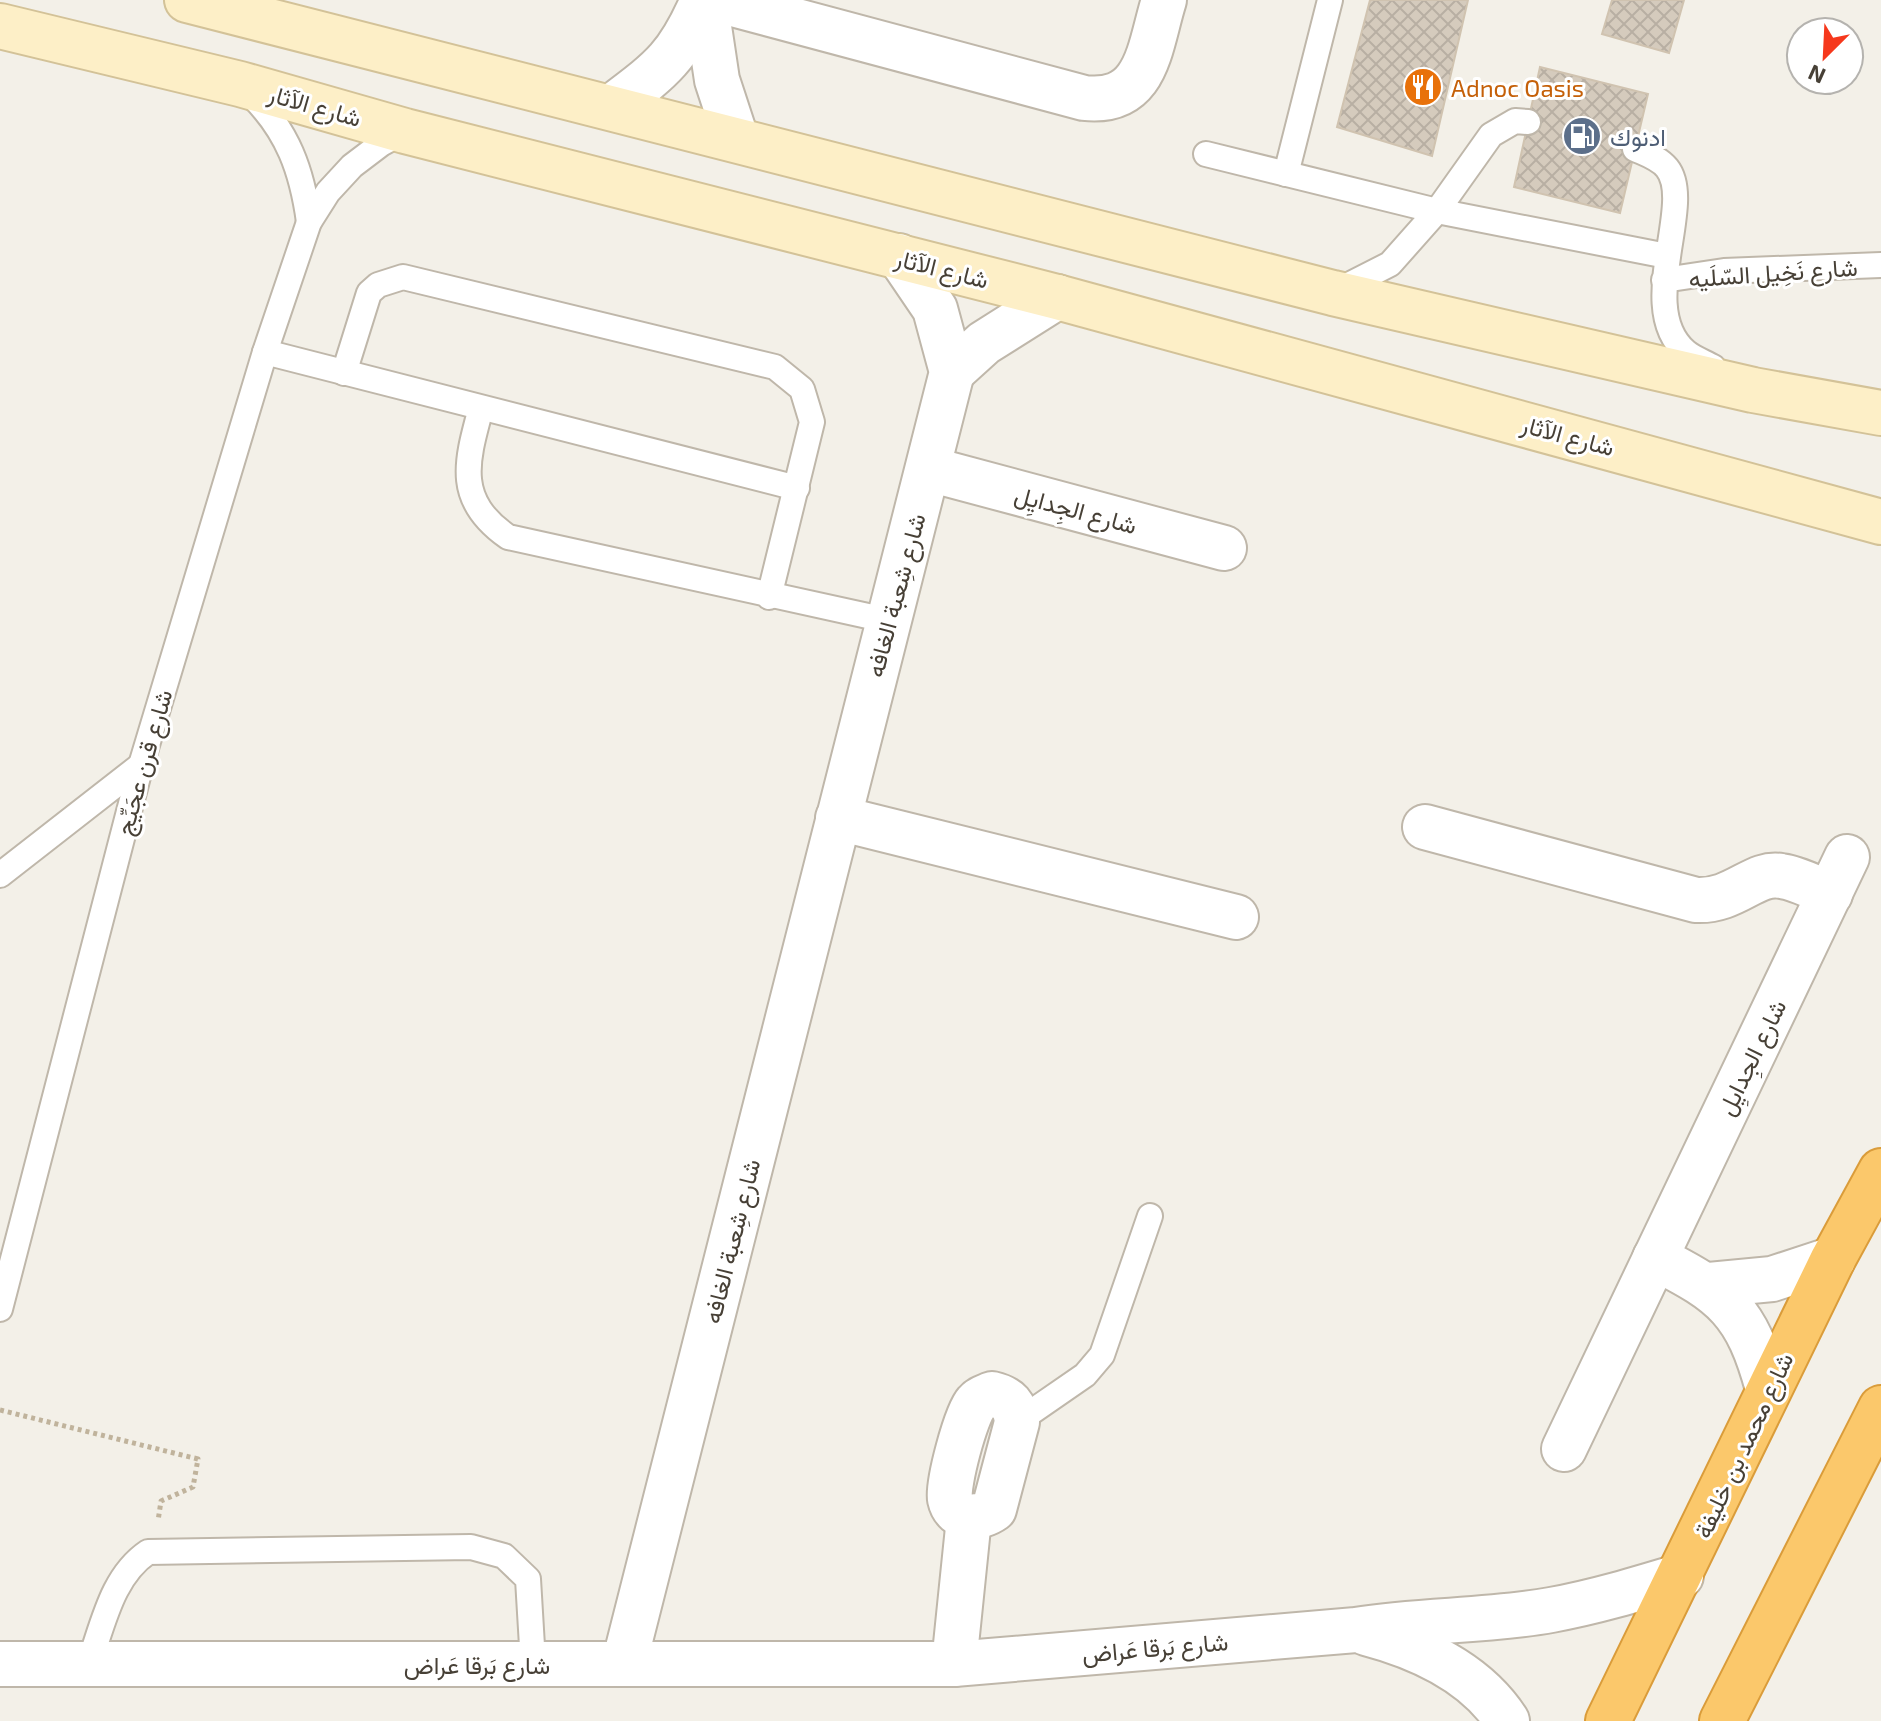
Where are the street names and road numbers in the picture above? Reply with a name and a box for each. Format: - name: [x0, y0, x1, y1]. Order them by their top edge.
- street label: شارع الآثار: [263, 78, 365, 135]
- street label: شارع الآثار: [891, 242, 992, 297]
- street label: شارع نَخِيل السّلَيه: [1688, 252, 1859, 295]
- street label: شارع الآثار: [1516, 408, 1618, 464]
- street label: شارع الجِدايِل: [1011, 479, 1140, 544]
- street label: شارع شِعبة الغافه: [859, 510, 934, 681]
- street label: شارع قرن عجَيِّج: [108, 686, 181, 839]
- street label: شارع الجِدايِل: [1711, 994, 1796, 1122]
- street label: شارع شِعبة الغافه: [697, 1156, 768, 1327]
- street label: شارع محمد بن خليفة: [1687, 1348, 1801, 1544]
- street label: شارع بَرقا عَراض: [1081, 1626, 1230, 1671]
- street label: شارع بَرقا عَراض: [404, 1650, 550, 1682]

